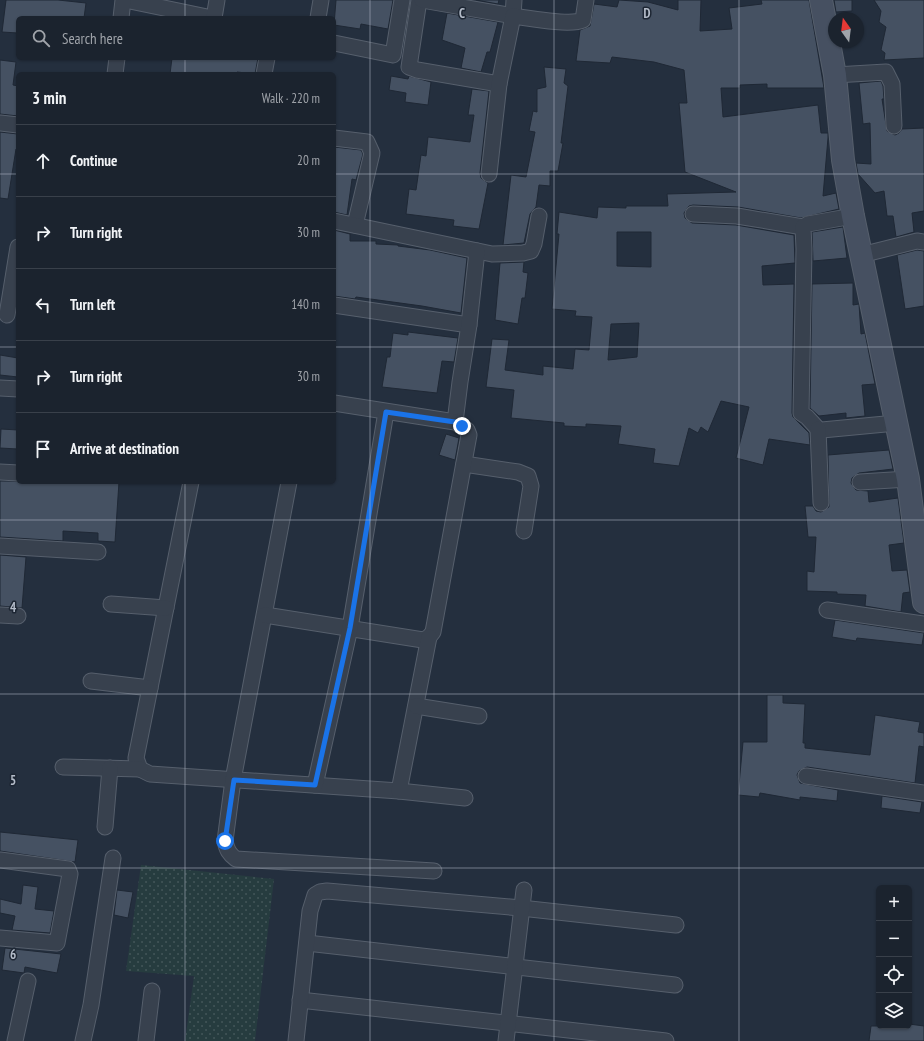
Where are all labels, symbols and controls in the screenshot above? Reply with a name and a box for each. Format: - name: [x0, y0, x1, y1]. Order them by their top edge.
- text: C: [459, 5, 465, 22]
- text: D: [644, 5, 651, 22]
- north arrow: [828, 12, 864, 48]
- search box: [16, 16, 336, 60]
- icon: search: [30, 27, 52, 49]
- text: Search here: [62, 29, 123, 48]
- text: 3 min: [32, 87, 66, 109]
- text: Walk · 220 m: [262, 90, 320, 107]
- icon: ahead: [32, 150, 54, 172]
- text: Continue: [70, 151, 117, 170]
- text: 20 m: [297, 152, 320, 169]
- icon: right: [32, 222, 54, 244]
- text: Turn right: [70, 223, 122, 242]
- text: 30 m: [297, 224, 320, 241]
- icon: left: [32, 294, 54, 316]
- text: Turn left: [70, 295, 115, 314]
- text: 140 m: [291, 296, 320, 313]
- icon: right: [32, 366, 54, 388]
- text: Turn right: [70, 367, 122, 386]
- text: 30 m: [297, 368, 320, 385]
- route end: [453, 417, 471, 435]
- icon: arrive: [32, 438, 54, 460]
- text: Arrive at destination: [70, 439, 179, 458]
- text: 4: [10, 599, 17, 616]
- text: 5: [10, 772, 16, 789]
- route start: [216, 832, 234, 850]
- map controls: [876, 885, 912, 1029]
- button: +: [876, 885, 912, 921]
- button: −: [876, 921, 912, 957]
- text: 6: [10, 946, 16, 963]
- button: locate: [876, 957, 912, 993]
- button: layers: [876, 993, 912, 1029]

